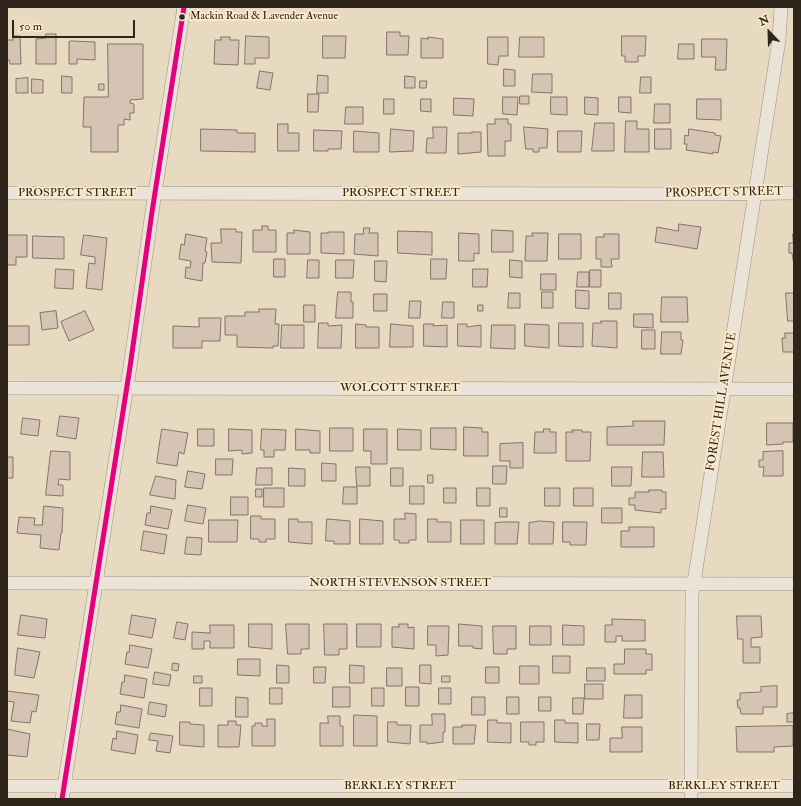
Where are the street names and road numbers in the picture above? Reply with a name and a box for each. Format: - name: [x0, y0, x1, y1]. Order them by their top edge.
- street label: PROSPECT STREET: [665, 185, 783, 201]
- street label: PROSPECT STREET: [18, 186, 136, 200]
- street label: PROSPECT STREET: [342, 186, 460, 200]
- street label: FOREST HILL AVENUE: [704, 331, 740, 473]
- street label: WOLCOTT STREET: [340, 381, 460, 395]
- street label: NORTH STEVENSON STREET: [309, 576, 491, 590]
- street label: BERKLEY STREET: [344, 779, 456, 793]
- street label: BERKLEY STREET: [668, 779, 780, 793]

